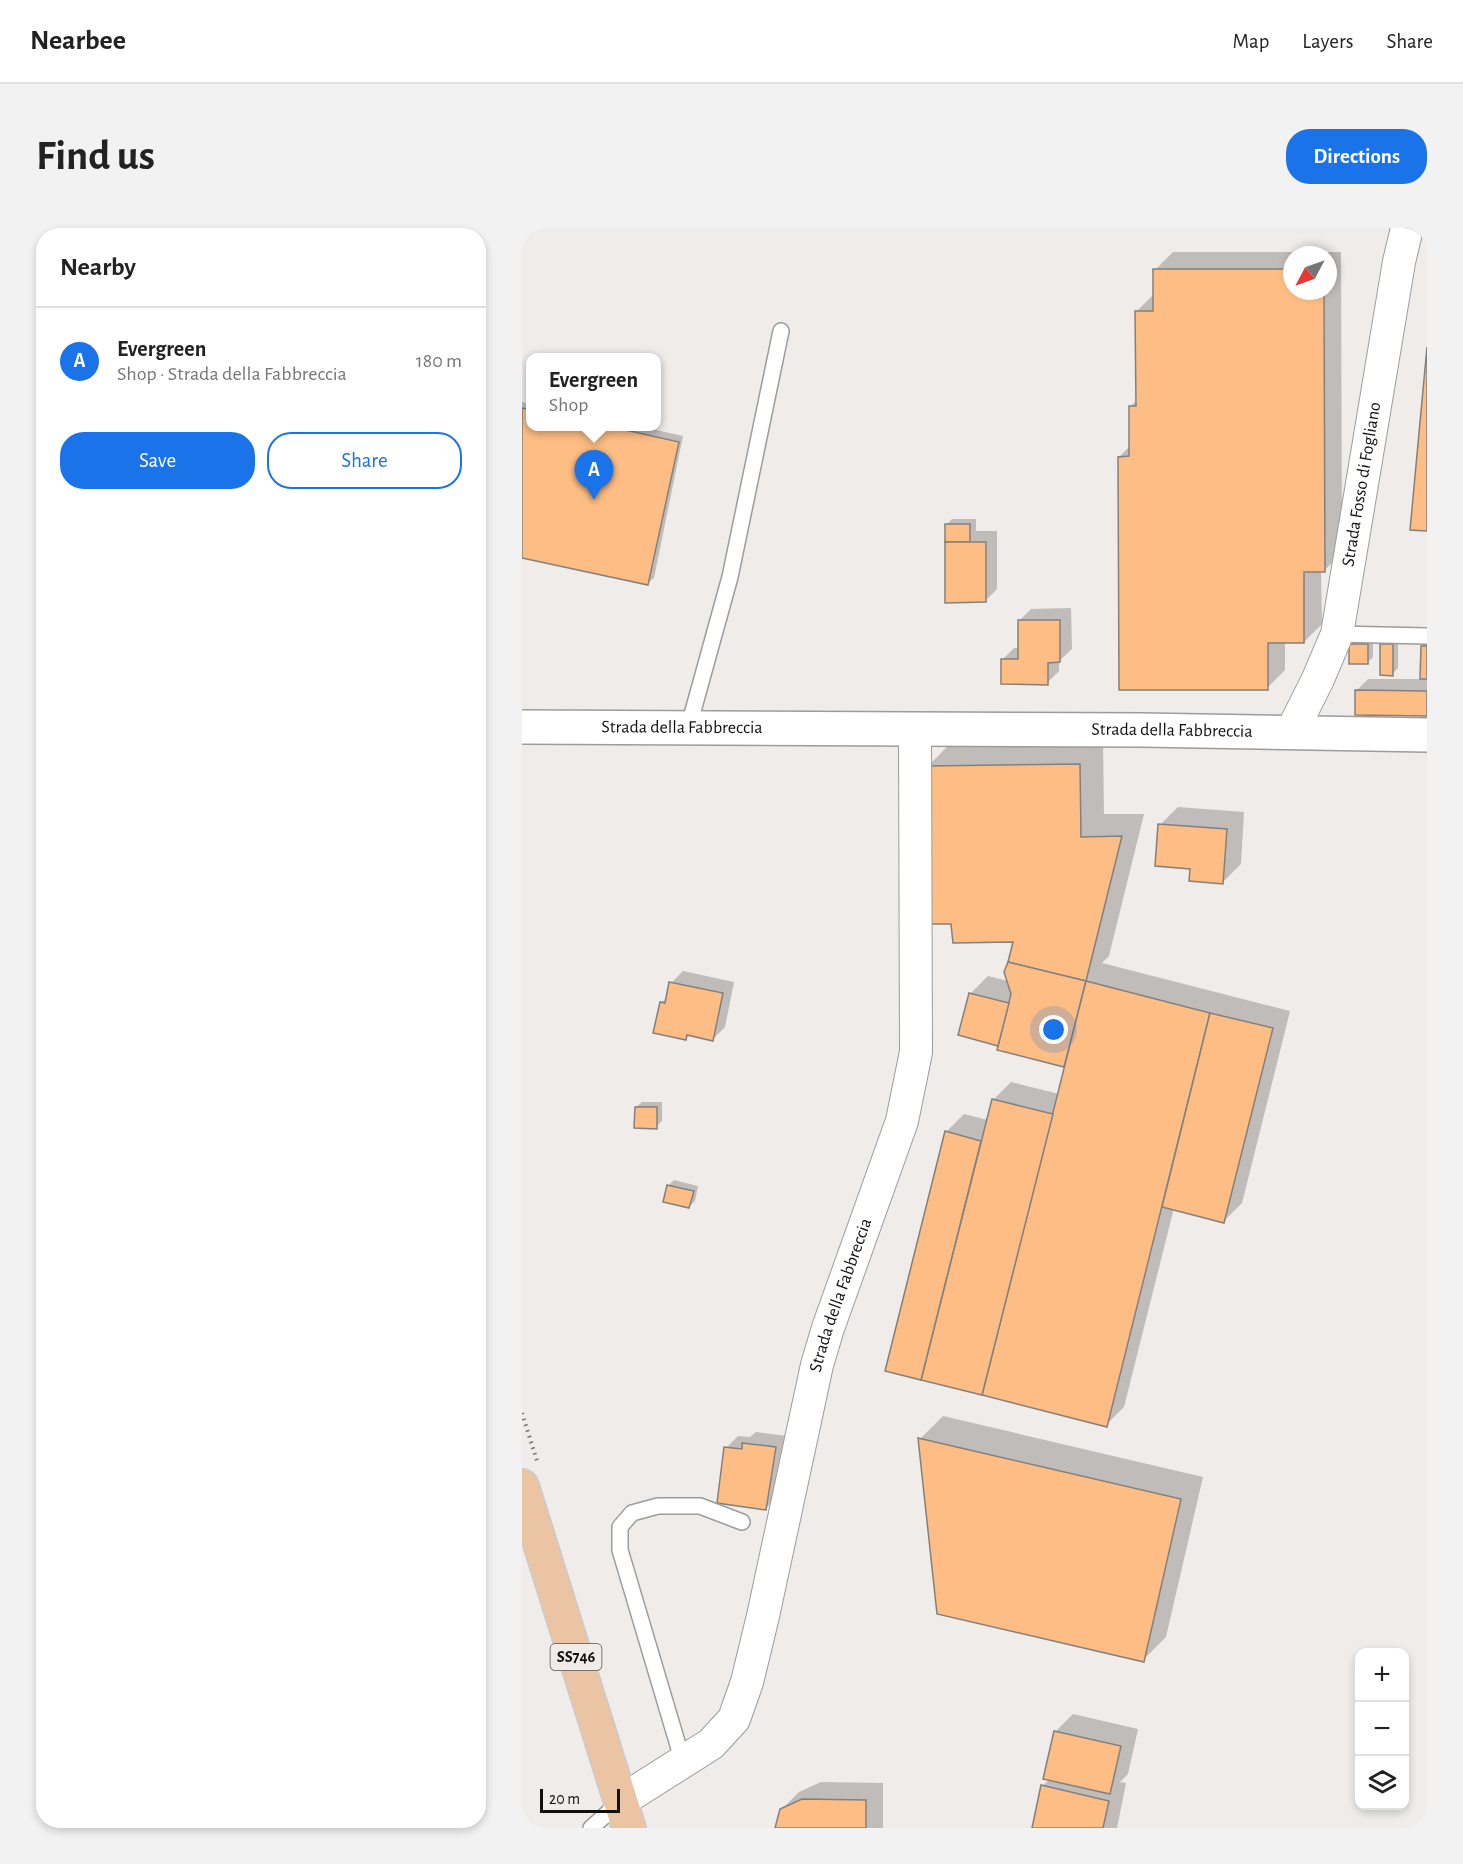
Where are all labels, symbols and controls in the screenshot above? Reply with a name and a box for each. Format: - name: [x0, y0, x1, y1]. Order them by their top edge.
- text: Nearbee: [30, 27, 126, 55]
- text: Map: [1233, 31, 1269, 52]
- text: Layers: [1302, 31, 1353, 52]
- text: Share: [1386, 31, 1433, 52]
- button: Directions: [1286, 129, 1427, 184]
- text: Find us: [36, 135, 155, 177]
- north arrow: [1283, 246, 1337, 300]
- text: Nearby: [60, 254, 136, 280]
- text: Evergreen: [117, 338, 206, 360]
- text: A: [74, 351, 86, 371]
- text: 180 m: [416, 351, 462, 371]
- popup: [526, 353, 661, 431]
- text: Shop · Strada della Fabbreccia: [117, 364, 347, 384]
- text: Evergreen: [549, 369, 638, 391]
- text: Shop: [549, 395, 589, 415]
- street label: Strada Fosso di Fogliano: [1339, 400, 1385, 568]
- button: Save: [60, 432, 255, 489]
- button: Share: [267, 432, 462, 489]
- pin: A: [574, 450, 614, 500]
- street label: Strada della Fabbreccia: [601, 718, 763, 737]
- street label: Strada della Fabbreccia: [1091, 721, 1253, 741]
- your location: [1039, 1015, 1068, 1044]
- street label: Strada della Fabbreccia: [807, 1216, 875, 1374]
- road number: SS746: [550, 1644, 602, 1670]
- map controls: [1355, 1648, 1409, 1810]
- button: +: [1355, 1648, 1409, 1702]
- button: −: [1355, 1702, 1409, 1756]
- button: layers: [1355, 1756, 1409, 1810]
- scale bar: [540, 1786, 620, 1814]
- text: 20 m: [549, 1791, 580, 1807]

